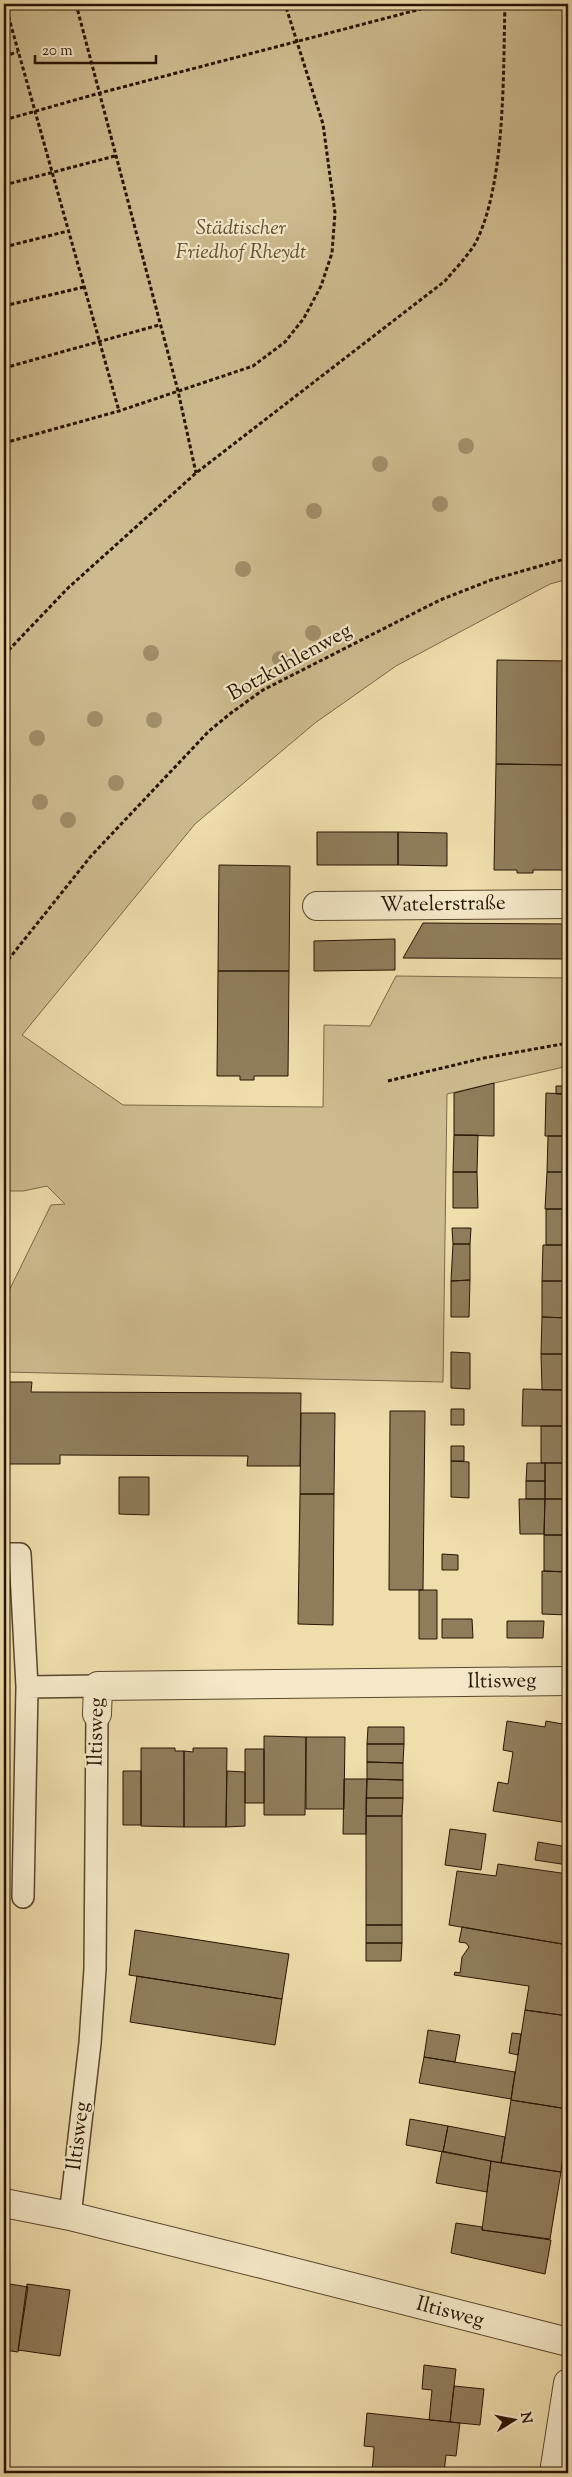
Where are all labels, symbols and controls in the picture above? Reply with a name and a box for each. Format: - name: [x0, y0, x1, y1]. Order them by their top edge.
- scale bar: [35, 32, 156, 64]
- text: 20 m: [42, 41, 73, 62]
- park label: Städtischer Friedhof Rheydt: [176, 214, 306, 268]
- street label: Botzkuhlenweg: [223, 617, 357, 709]
- street label: Watelerstraße: [380, 889, 506, 921]
- street label: Iltisweg: [467, 1666, 537, 1698]
- street label: Iltisweg: [81, 1697, 113, 1767]
- street label: Iltisweg: [60, 2100, 98, 2172]
- street label: Iltisweg: [413, 2290, 487, 2336]
- north arrow: [490, 2394, 540, 2444]
- text: N: [514, 2411, 536, 2425]

